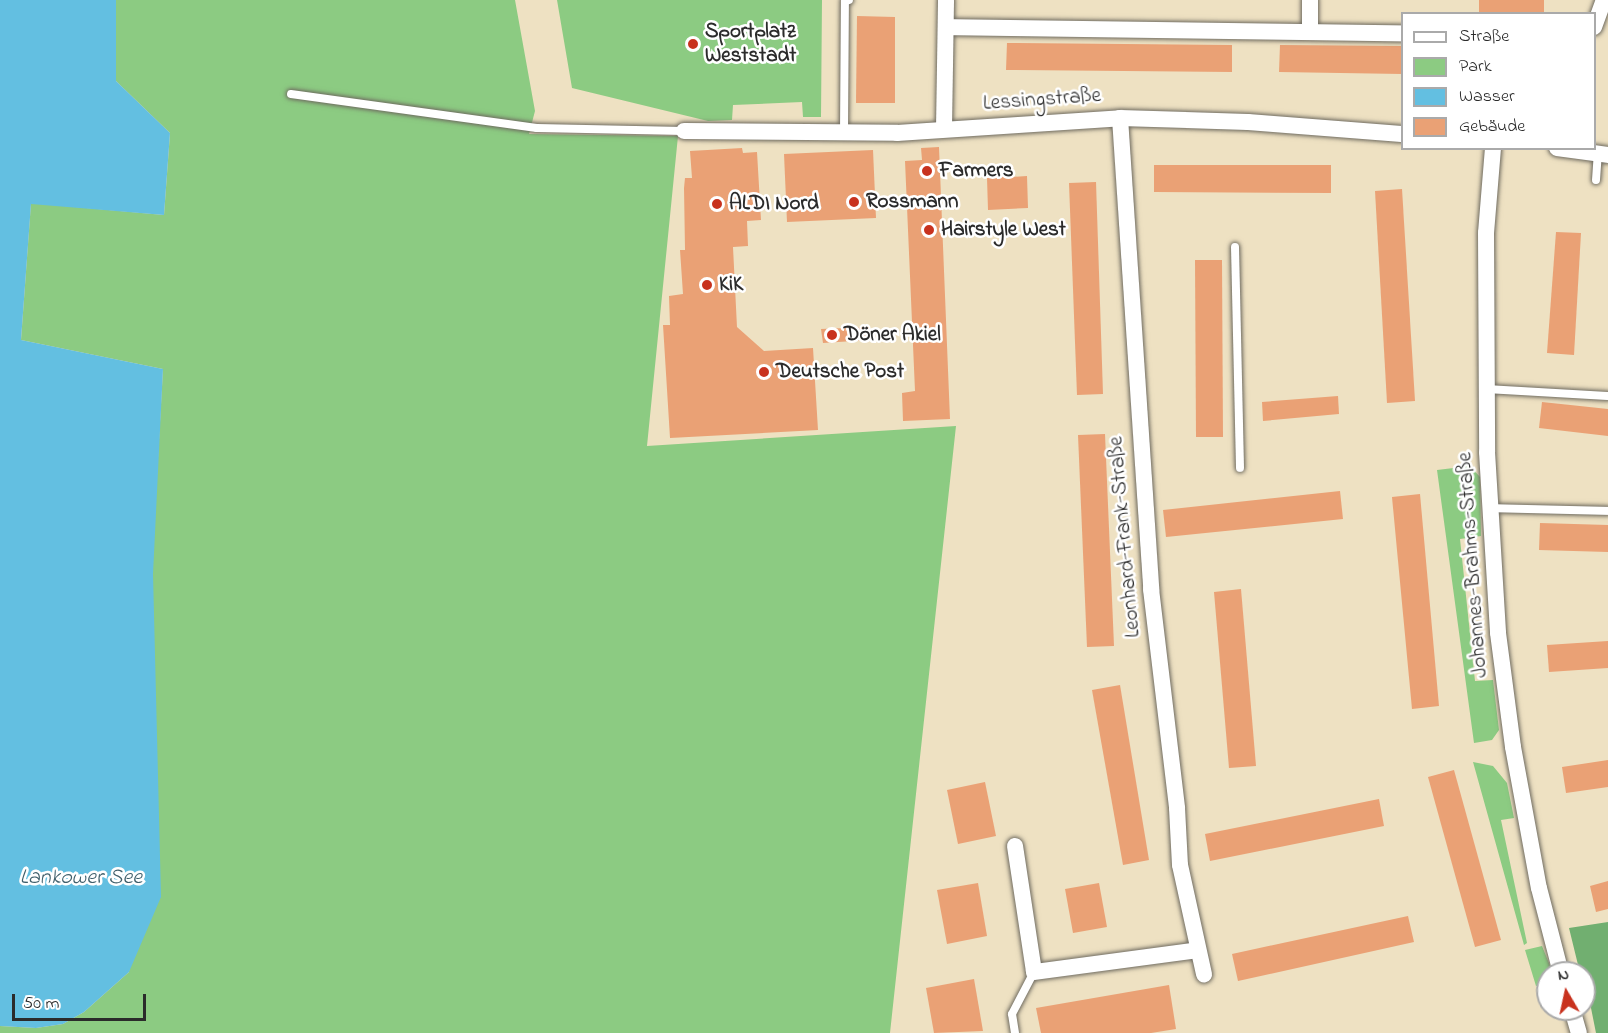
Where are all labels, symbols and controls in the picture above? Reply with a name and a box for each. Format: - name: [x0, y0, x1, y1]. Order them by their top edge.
- legend: [1401, 12, 1596, 150]
- place label: Sportplatz Weststadt: [705, 19, 796, 69]
- text: Straße: [1459, 24, 1509, 50]
- marker: Sportplatz Weststadt: [686, 37, 700, 51]
- text: Park: [1459, 54, 1492, 80]
- street label: Lessingstraße: [982, 83, 1102, 117]
- text: Wasser: [1459, 84, 1515, 110]
- text: Gebäude: [1459, 114, 1525, 140]
- place label: Farmers: [939, 158, 1013, 184]
- marker: Farmers: [920, 164, 934, 178]
- place label: Rossmann: [866, 189, 958, 215]
- place label: ALDI Nord: [729, 191, 819, 217]
- marker: Rossmann: [847, 195, 861, 209]
- marker: ALDI Nord: [710, 197, 724, 211]
- place label: Hairstyle West: [941, 217, 1066, 243]
- marker: Hairstyle West: [922, 223, 936, 237]
- place label: KiK: [719, 272, 743, 298]
- marker: KiK: [700, 278, 714, 292]
- place label: Döner Akiel: [844, 322, 941, 348]
- marker: Döner Akiel: [825, 328, 839, 342]
- place label: Deutsche Post: [776, 359, 904, 385]
- marker: Deutsche Post: [757, 365, 771, 379]
- street label: Leonhard-Frank-Straße: [1104, 435, 1146, 639]
- street label: Johannes-Brahms-Straße: [1453, 451, 1493, 679]
- water label: Lankower See: [20, 866, 142, 892]
- north arrow: [1536, 961, 1596, 1021]
- text: N: [1556, 962, 1571, 988]
- scale bar: [15, 982, 148, 1020]
- text: 50 m: [23, 991, 60, 1017]

